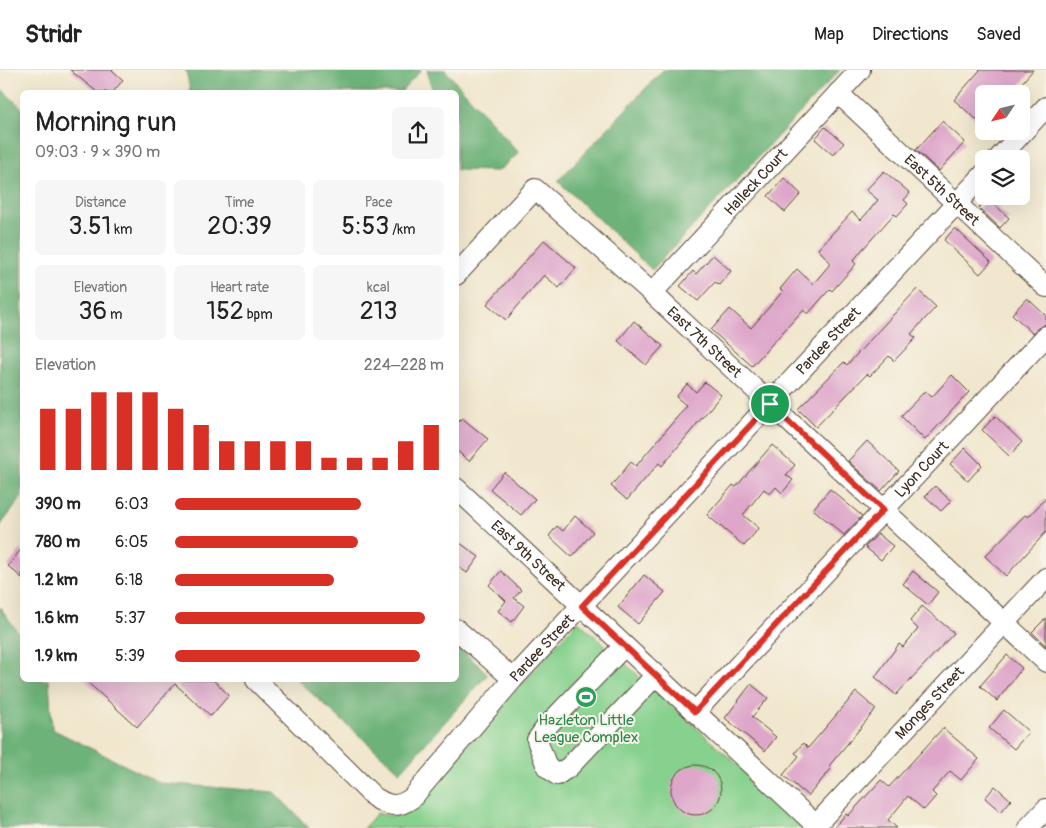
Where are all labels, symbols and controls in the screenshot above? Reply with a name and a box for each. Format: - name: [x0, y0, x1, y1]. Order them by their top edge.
- text: Stridr: [25, 20, 82, 49]
- text: Map: [814, 23, 844, 46]
- text: Directions: [872, 23, 948, 46]
- text: Saved: [976, 23, 1021, 46]
- north arrow: [975, 85, 1030, 140]
- map controls: [975, 85, 1030, 205]
- text: Morning run: [35, 105, 177, 140]
- button: share: [392, 107, 444, 159]
- text: 09:03 · 9 × 390 m: [35, 142, 160, 162]
- street label: Halleck Court: [720, 144, 792, 220]
- button: layers: [975, 150, 1030, 205]
- street label: East 5th Street: [900, 151, 984, 231]
- text: Distance: [75, 194, 126, 211]
- text: Time: [225, 194, 254, 211]
- text: Pace: [365, 194, 392, 211]
- text: 3.51: [68, 211, 111, 242]
- text: 20:39: [207, 211, 272, 242]
- text: 5:53: [341, 211, 389, 242]
- text: km: [111, 221, 133, 238]
- text: /km: [389, 221, 416, 238]
- text: Elevation: [74, 279, 127, 296]
- text: Heart rate: [210, 279, 269, 296]
- text: kcal: [367, 279, 390, 296]
- text: 36: [79, 296, 107, 327]
- text: 152: [206, 296, 244, 327]
- text: 213: [360, 296, 397, 327]
- street label: East 7th Street: [663, 303, 746, 383]
- street label: Pardee Street: [792, 303, 866, 379]
- text: m: [107, 306, 123, 323]
- text: bpm: [244, 306, 273, 323]
- text: Elevation: [35, 355, 96, 375]
- text: 224–228 m: [364, 355, 444, 375]
- pin: [749, 383, 791, 425]
- icon: arrive: [756, 390, 784, 418]
- street label: Lyon Court: [891, 437, 954, 502]
- text: 390 m: [35, 494, 81, 514]
- text: 6:03: [115, 494, 148, 514]
- street label: East 9th Street: [487, 516, 570, 596]
- text: 780 m: [35, 532, 80, 552]
- text: 6:05: [115, 532, 148, 552]
- text: 1.2 km: [35, 570, 78, 590]
- text: 6:18: [115, 570, 143, 590]
- text: 1.6 km: [35, 608, 78, 628]
- text: 5:37: [115, 608, 145, 628]
- street label: Pardee Street: [506, 610, 579, 686]
- text: 1.9 km: [35, 646, 77, 666]
- text: 5:39: [115, 646, 145, 666]
- street label: Monges Street: [891, 662, 969, 744]
- sports icon: Hazleton Little League Complex: [574, 685, 598, 709]
- place label: Hazleton Little League Complex: [534, 711, 638, 747]

